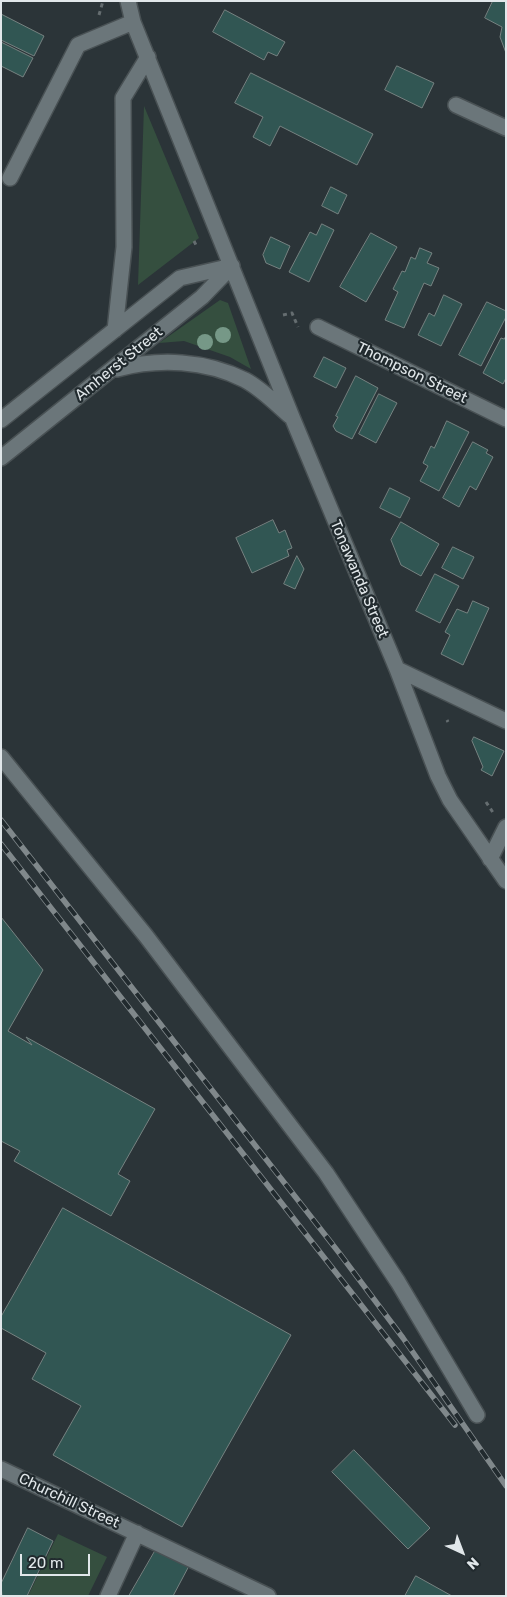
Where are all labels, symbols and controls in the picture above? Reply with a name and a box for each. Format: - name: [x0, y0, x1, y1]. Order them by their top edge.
- street label: Amherst Street: [72, 323, 166, 405]
- street label: Thompson Street: [354, 338, 470, 408]
- street label: Tonawanda Street: [326, 517, 392, 641]
- street label: Churchill Street: [16, 1470, 122, 1532]
- north arrow: [437, 1527, 487, 1577]
- scale bar: [22, 1544, 92, 1576]
- text: 20 m: [28, 1554, 63, 1572]
- text: N: [463, 1554, 482, 1573]

